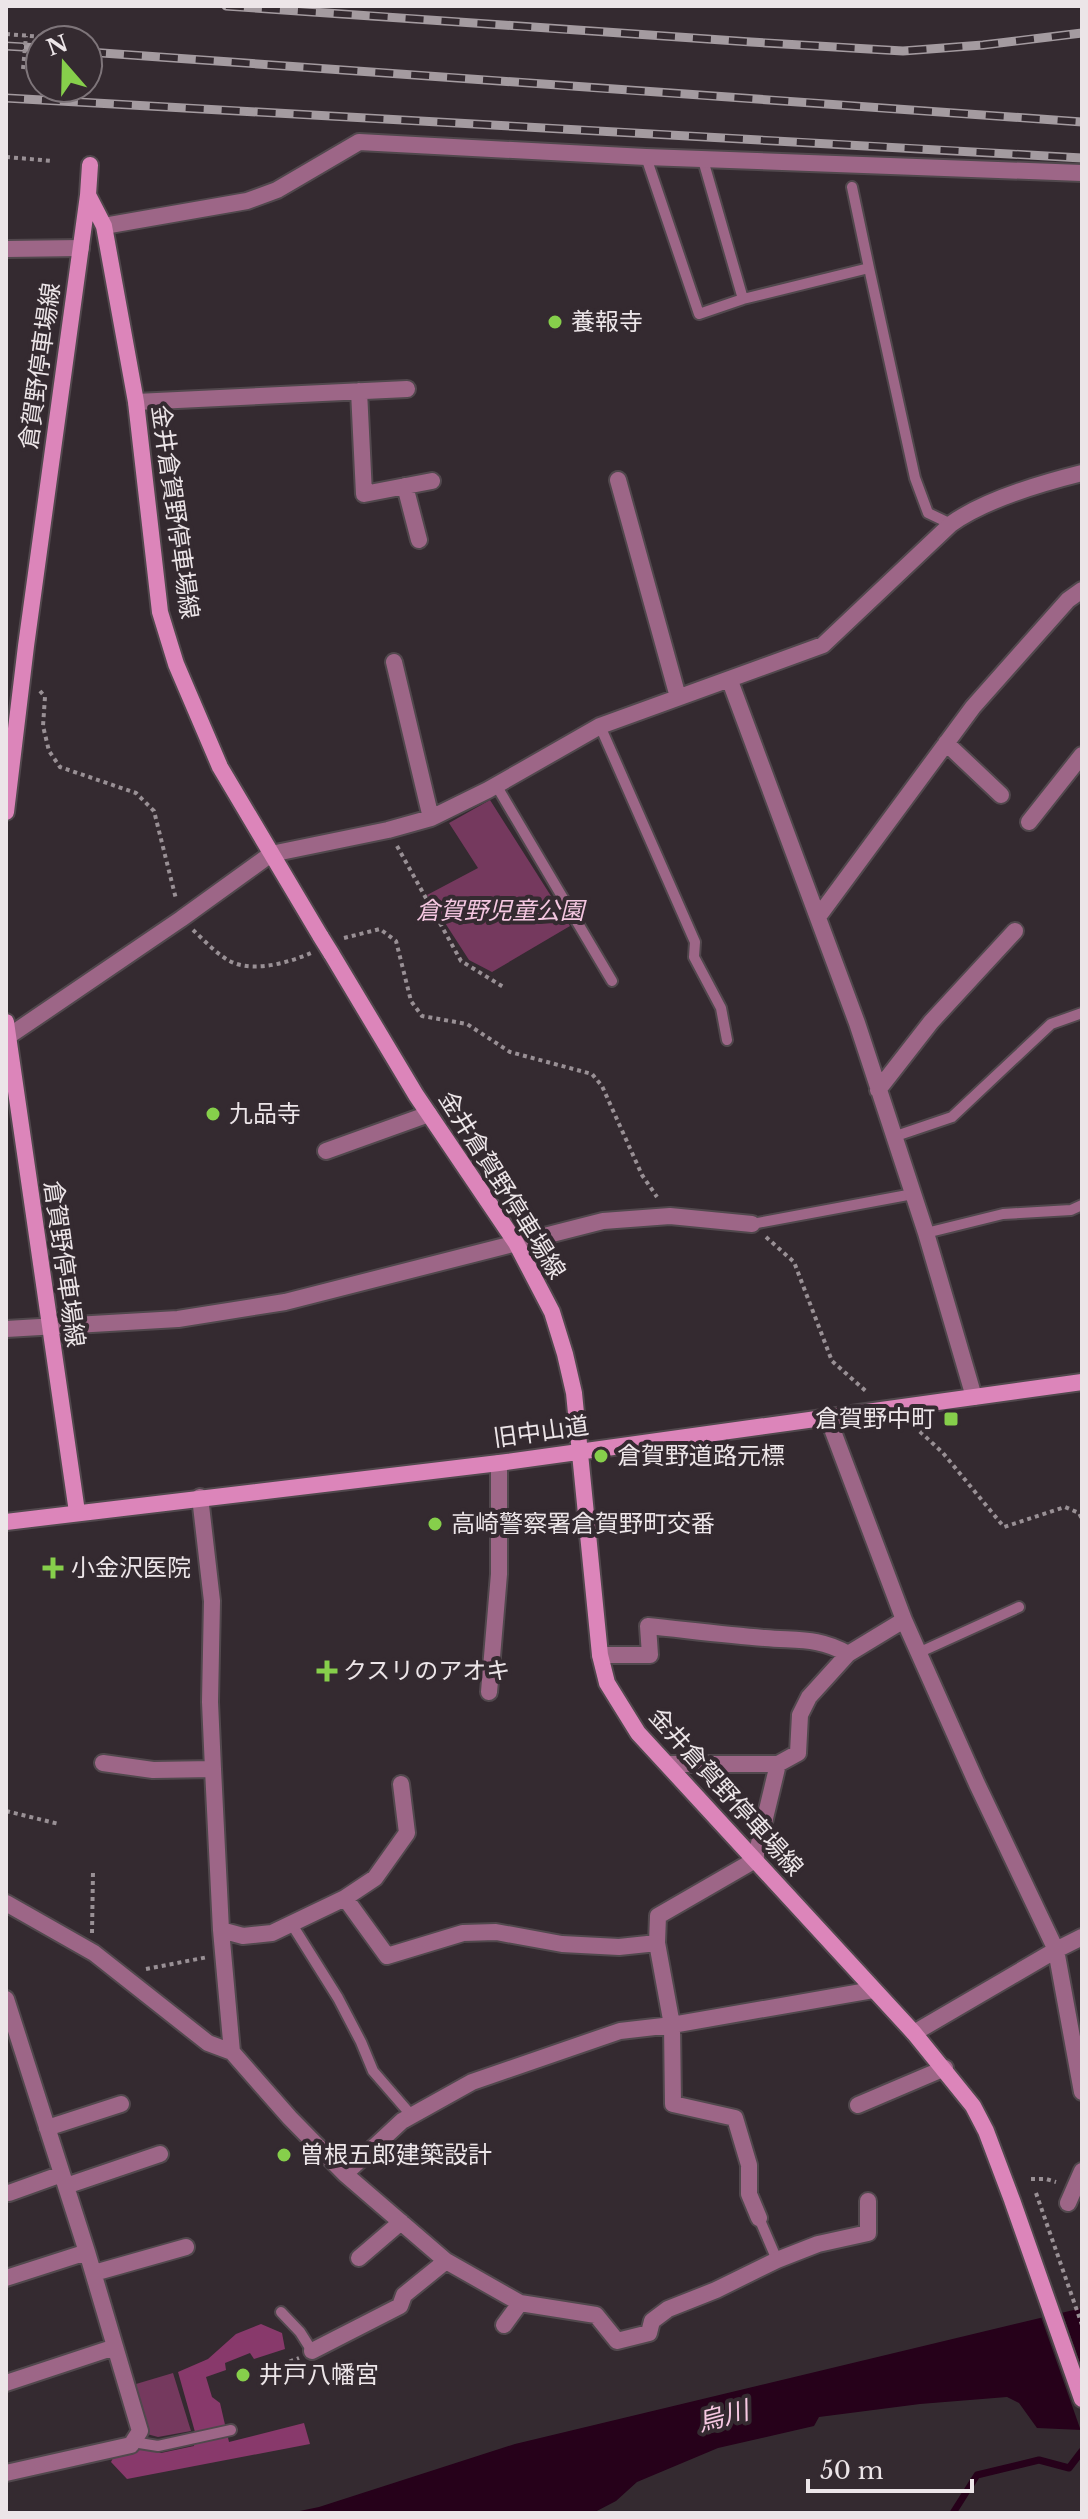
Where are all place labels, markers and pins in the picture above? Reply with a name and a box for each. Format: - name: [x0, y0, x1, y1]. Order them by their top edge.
- place label: 養報寺: [571, 307, 643, 336]
- marker: 養報寺: [546, 313, 564, 331]
- place label: 九品寺: [229, 1099, 301, 1128]
- marker: 九品寺: [204, 1105, 222, 1123]
- place label: 倉賀野中町: [815, 1404, 935, 1433]
- marker: 倉賀野中町: [942, 1410, 960, 1428]
- place label: 倉賀野道路元標: [617, 1441, 785, 1470]
- marker: 倉賀野道路元標: [592, 1447, 610, 1465]
- place label: 高崎警察署倉賀野町交番: [451, 1509, 715, 1538]
- marker: 高崎警察署倉賀野町交番: [426, 1515, 444, 1533]
- place label: 小金沢医院: [71, 1553, 191, 1582]
- marker: 小金沢医院: [42, 1557, 64, 1579]
- place label: クスリのアオキ: [343, 1656, 510, 1685]
- marker: クスリのアオキ: [318, 1662, 336, 1680]
- place label: 曽根五郎建築設計: [300, 2140, 492, 2169]
- marker: 曽根五郎建築設計: [275, 2146, 293, 2164]
- place label: 井戸八幡宮: [259, 2360, 379, 2389]
- marker: 井戸八幡宮: [234, 2366, 252, 2384]

